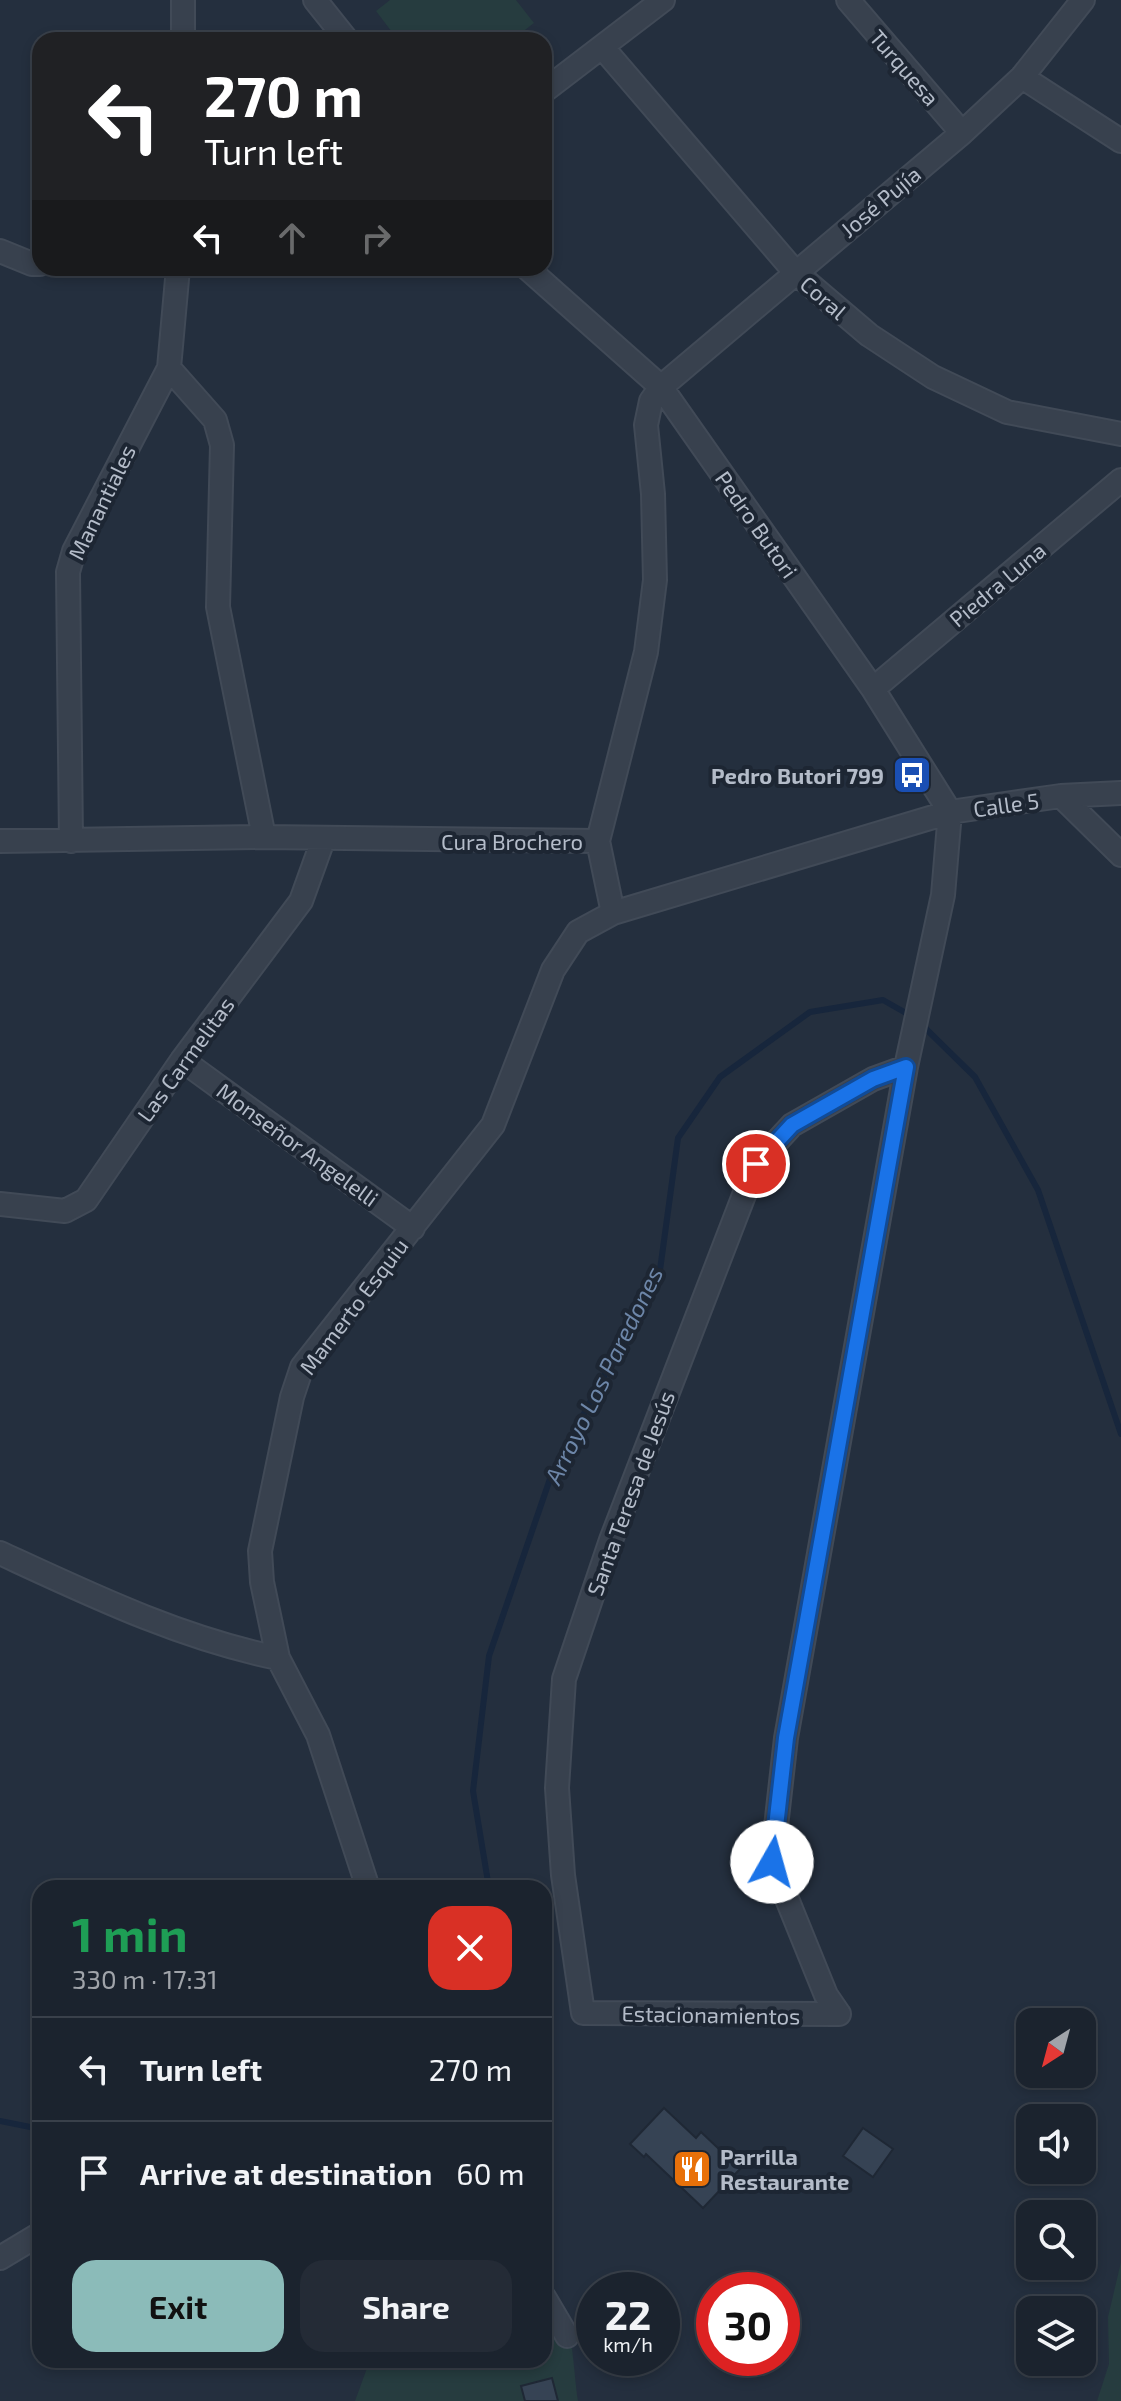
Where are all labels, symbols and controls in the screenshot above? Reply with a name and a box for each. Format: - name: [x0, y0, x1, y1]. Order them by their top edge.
- street label: Turquesa: [865, 24, 945, 110]
- text: 270 m: [204, 61, 363, 128]
- icon: left: [72, 64, 176, 168]
- text: Turn left: [204, 129, 343, 172]
- street label: José Pujía: [835, 160, 926, 243]
- icon: left: [186, 216, 230, 260]
- icon: ahead: [270, 216, 314, 260]
- icon: right: [354, 216, 398, 260]
- street label: Coral: [796, 270, 853, 324]
- street label: Manantiales: [62, 440, 140, 564]
- street label: Pedro Butori: [711, 466, 803, 582]
- street label: Piedra Luna: [944, 536, 1050, 632]
- bus stop icon: Pedro Butori 799: [891, 754, 933, 796]
- place label: Pedro Butori 799: [711, 762, 884, 788]
- street label: Calle 5: [971, 787, 1041, 821]
- street label: Cura Brochero: [441, 828, 583, 854]
- street label: Las Carmelitas: [131, 992, 239, 1126]
- street label: Monseñor Angelelli: [212, 1077, 384, 1211]
- pin: [722, 1130, 790, 1198]
- icon: arrive: [734, 1142, 778, 1186]
- street label: Mamerto Esquiu: [293, 1233, 413, 1379]
- water label: Arroyo Los Paredones: [537, 1262, 668, 1489]
- street label: Santa Teresa de Jesús: [581, 1387, 679, 1599]
- position arrow: [730, 1820, 814, 1904]
- text: 1 min: [72, 1904, 188, 1962]
- button: close: [428, 1906, 512, 1990]
- text: 330 m · 17:31: [72, 1963, 218, 1994]
- street label: Estacionamientos: [621, 1999, 801, 2029]
- north arrow: [1016, 2008, 1096, 2088]
- map controls: [1016, 2008, 1096, 2376]
- icon: left: [72, 2047, 116, 2091]
- text: Turn left: [140, 2051, 262, 2087]
- text: 270 m: [429, 2051, 512, 2087]
- button: sound: [1016, 2104, 1096, 2184]
- place label: Parrilla Restaurante: [720, 2143, 849, 2194]
- restaurant icon: Parrilla Restaurante: [671, 2148, 713, 2190]
- icon: arrive: [72, 2151, 116, 2195]
- text: Arrive at destination: [140, 2155, 432, 2191]
- text: 60 m: [456, 2155, 525, 2191]
- button: search: [1016, 2200, 1096, 2280]
- button: Exit: [72, 2260, 284, 2352]
- button: Share: [300, 2260, 512, 2352]
- speed limit sign: 30: [696, 2272, 800, 2376]
- text: 22: [605, 2290, 651, 2338]
- button: layers: [1016, 2296, 1096, 2376]
- text: km/h: [603, 2332, 653, 2356]

